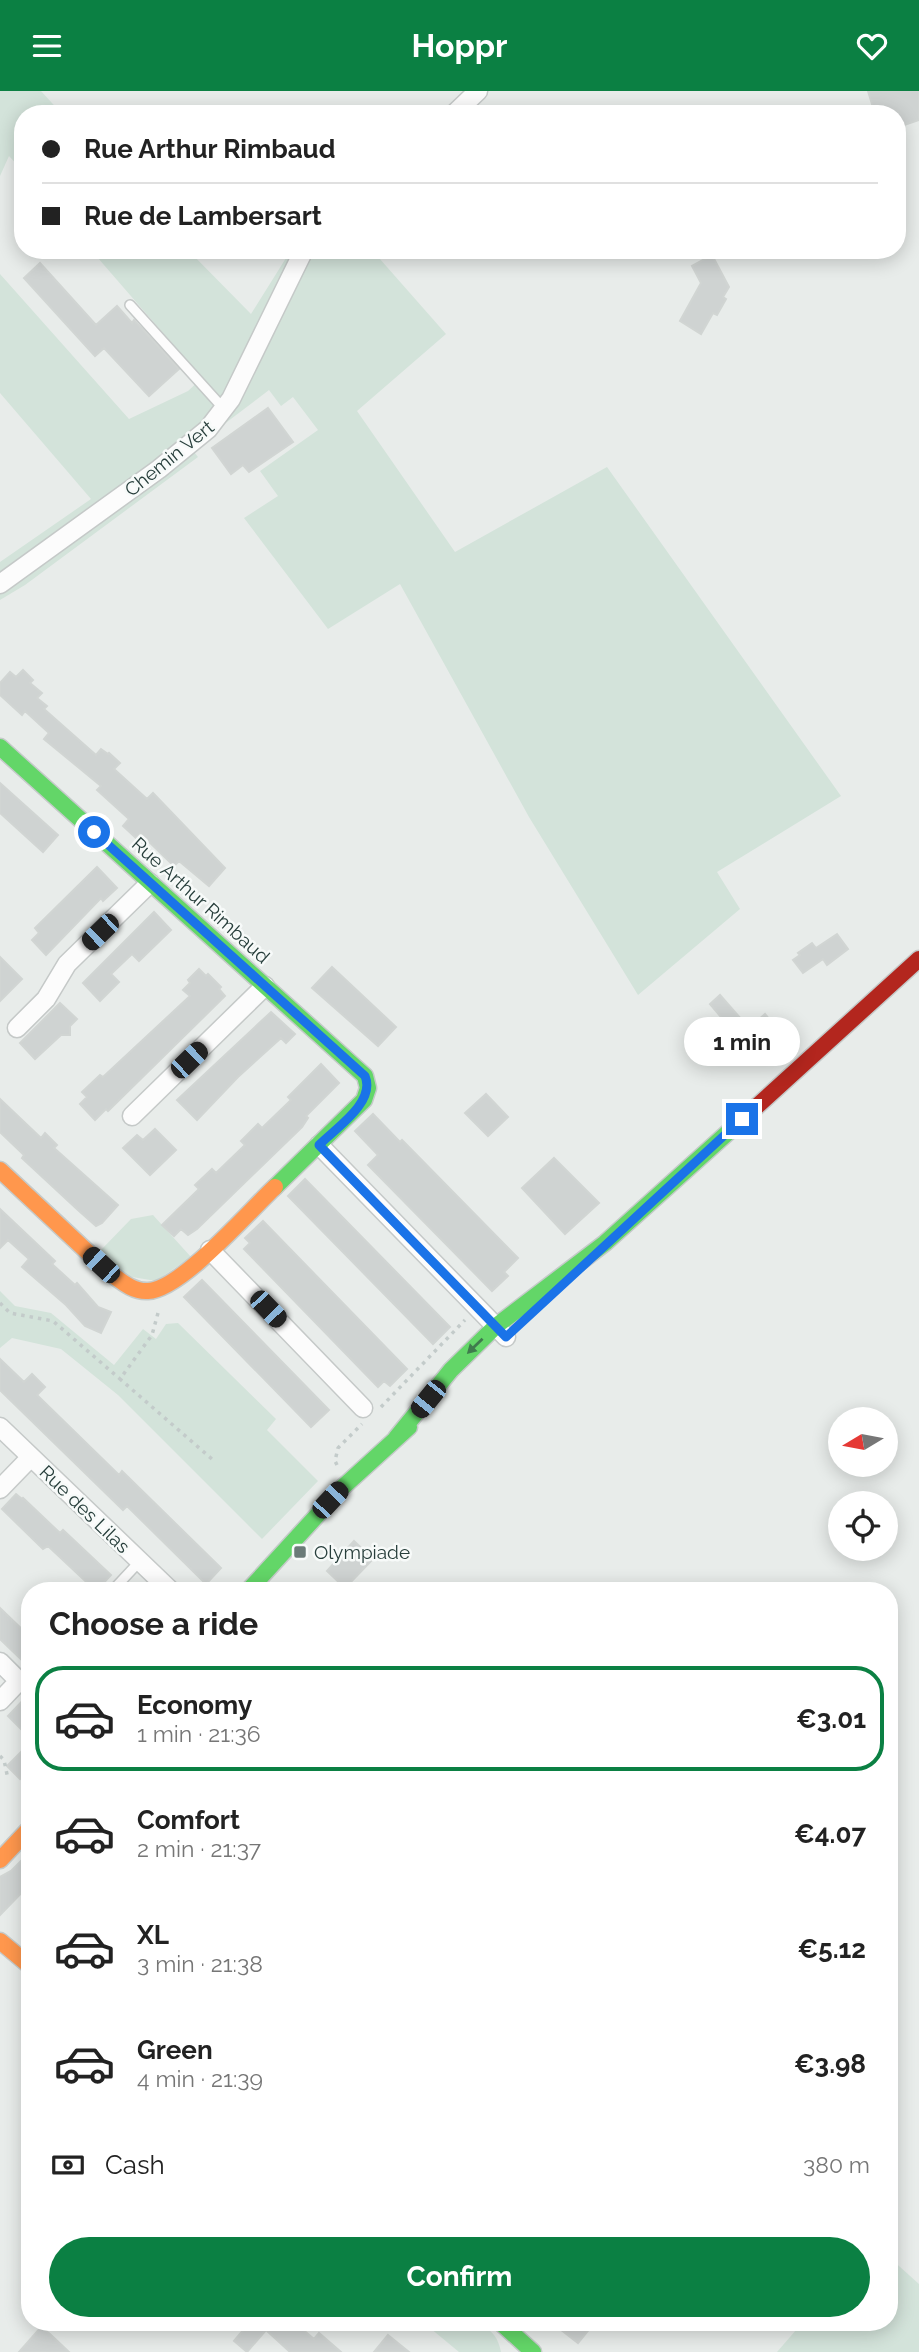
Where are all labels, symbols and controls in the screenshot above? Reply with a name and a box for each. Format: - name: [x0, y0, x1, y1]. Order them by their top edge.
- icon: menu: [28, 27, 66, 65]
- text: Hoppr: [412, 27, 507, 64]
- icon: heart: [853, 27, 891, 65]
- text: Rue Arthur Rimbaud: [84, 134, 335, 164]
- text: Rue de Lambersart: [84, 201, 322, 231]
- street label: Chemin Vert: [120, 415, 218, 501]
- route start: [78, 816, 110, 848]
- street label: Rue Arthur Rimbaud: [128, 832, 274, 968]
- car: [78, 910, 123, 954]
- callout: 1 min: [684, 1017, 800, 1067]
- text: 1 min: [713, 1028, 771, 1055]
- car: [167, 1038, 212, 1082]
- route end: [726, 1103, 758, 1135]
- car: [79, 1243, 124, 1287]
- car: [246, 1287, 291, 1331]
- one-way arrow: [467, 1337, 484, 1353]
- car: [407, 1376, 450, 1422]
- north arrow: [828, 1407, 898, 1477]
- map controls: [828, 1407, 898, 1561]
- street label: Rue des Lilas: [35, 1461, 135, 1557]
- car: [308, 1477, 353, 1523]
- button: locate: [828, 1491, 898, 1561]
- place label: Olympiade: [314, 1541, 410, 1563]
- marker: Olympiade: [292, 1544, 308, 1560]
- text: Choose a ride: [49, 1605, 258, 1642]
- icon: car: [53, 1687, 116, 1750]
- text: Economy: [137, 1690, 252, 1720]
- text: €3.01: [796, 1704, 866, 1734]
- text: 1 min · 21:36: [137, 1720, 261, 1747]
- icon: car: [53, 1802, 116, 1865]
- text: Comfort: [137, 1805, 240, 1835]
- text: €4.07: [794, 1819, 866, 1849]
- text: 2 min · 21:37: [137, 1835, 261, 1862]
- icon: car: [53, 1917, 116, 1980]
- text: XL: [137, 1920, 169, 1950]
- text: €5.12: [797, 1934, 866, 1964]
- text: 3 min · 21:38: [137, 1950, 263, 1977]
- icon: car: [53, 2032, 116, 2095]
- text: Green: [137, 2035, 213, 2065]
- text: €3.98: [794, 2049, 866, 2079]
- text: 4 min · 21:39: [137, 2065, 263, 2092]
- icon: cash: [49, 2146, 87, 2184]
- text: Cash: [105, 2150, 165, 2180]
- text: 380 m: [803, 2151, 870, 2178]
- button: Confirm: [49, 2237, 870, 2317]

